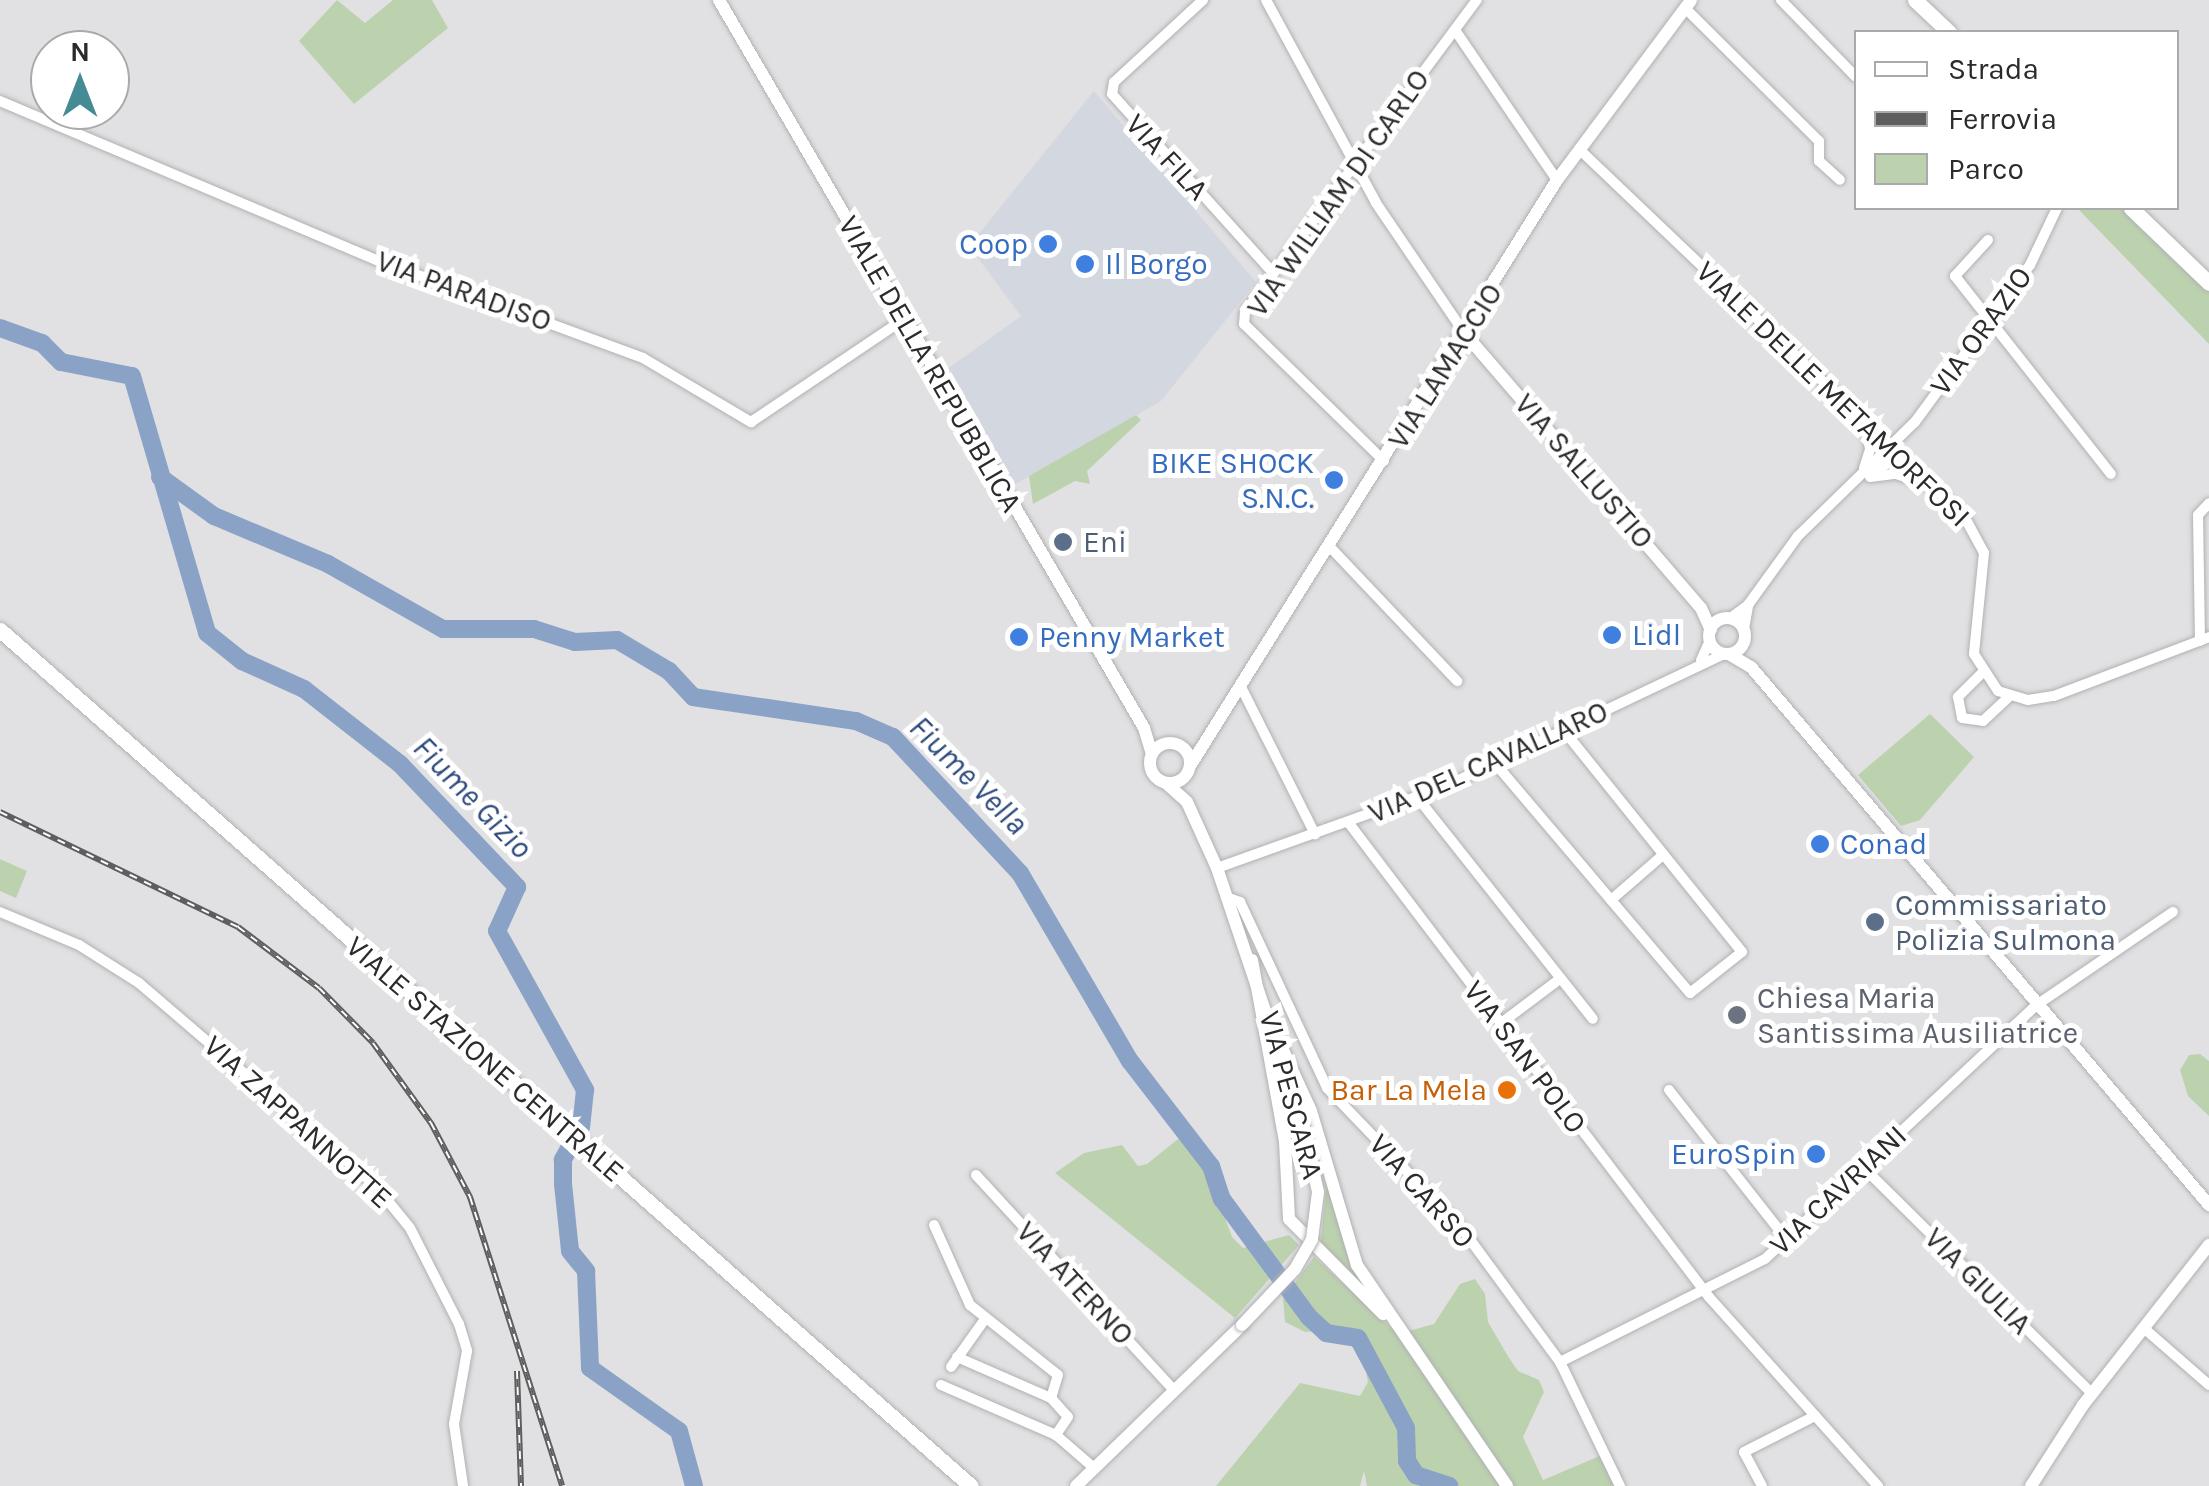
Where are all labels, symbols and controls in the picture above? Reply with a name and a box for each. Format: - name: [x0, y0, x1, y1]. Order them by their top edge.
- north arrow: [30, 30, 130, 130]
- legend: [1854, 30, 2179, 210]
- text: N: [70, 35, 90, 68]
- text: Strada: [1948, 51, 2039, 87]
- street label: VIA WILLIAM DI CARLO: [1239, 62, 1437, 324]
- text: Ferrovia: [1948, 101, 2057, 137]
- street label: VIA FILA: [1118, 106, 1216, 208]
- text: Parco: [1948, 151, 2024, 187]
- street label: VIALE DELLA REPUBBLICA: [830, 209, 1030, 519]
- place label: Coop: [959, 226, 1028, 262]
- marker: Coop: [1037, 233, 1059, 255]
- street label: VIA PARADISO: [372, 243, 556, 339]
- place label: Il Borgo: [1105, 246, 1208, 282]
- marker: Il Borgo: [1074, 253, 1096, 275]
- street label: VIALE DELLE METAMORFOSI: [1688, 253, 1978, 535]
- street label: VIA ORAZIO: [1922, 260, 2040, 402]
- street label: VIA LAMACCIO: [1380, 277, 1510, 455]
- street label: VIA SALLUSTIO: [1507, 386, 1661, 556]
- place label: BIKE SHOCK S.N.C.: [1151, 445, 1314, 516]
- marker: BIKE SHOCK S.N.C.: [1323, 469, 1345, 491]
- place label: Eni: [1083, 524, 1127, 560]
- marker: Eni: [1052, 531, 1074, 553]
- place label: Lidl: [1632, 617, 1681, 653]
- place label: Penny Market: [1039, 619, 1225, 655]
- marker: Lidl: [1601, 624, 1623, 646]
- marker: Penny Market: [1008, 626, 1030, 648]
- street label: VIA DEL CAVALLARO: [1363, 693, 1613, 831]
- water label: Fiume Vella: [901, 709, 1035, 843]
- water label: Fiume Gizio: [404, 729, 540, 867]
- place label: Conad: [1840, 826, 1927, 862]
- marker: Conad: [1809, 833, 1831, 855]
- place label: Commissariato Polizia Sulmona: [1895, 887, 2116, 958]
- marker: Commissariato Polizia Sulmona: [1864, 911, 1886, 933]
- street label: VIALE STAZIONE CENTRALE: [338, 928, 632, 1190]
- street label: VIA SAN POLO: [1456, 973, 1594, 1141]
- place label: Chiesa Maria Santissima Ausiliatrice: [1757, 980, 2078, 1050]
- marker: Chiesa Maria Santissima Ausiliatrice: [1726, 1004, 1748, 1026]
- street label: VIA PESCARA: [1251, 1007, 1331, 1183]
- street label: VIA ZAPPANNOTTE: [196, 1028, 400, 1216]
- place label: Bar La Mela: [1330, 1072, 1487, 1108]
- marker: Bar La Mela: [1496, 1079, 1518, 1101]
- street label: VIA CAVRIANI: [1762, 1117, 1914, 1263]
- street label: VIA CARSO: [1361, 1127, 1483, 1255]
- place label: EuroSpin: [1671, 1136, 1796, 1172]
- marker: EuroSpin: [1805, 1143, 1827, 1165]
- street label: VIA ATERNO: [1009, 1214, 1141, 1352]
- street label: VIA GIULIA: [1917, 1220, 2039, 1342]

